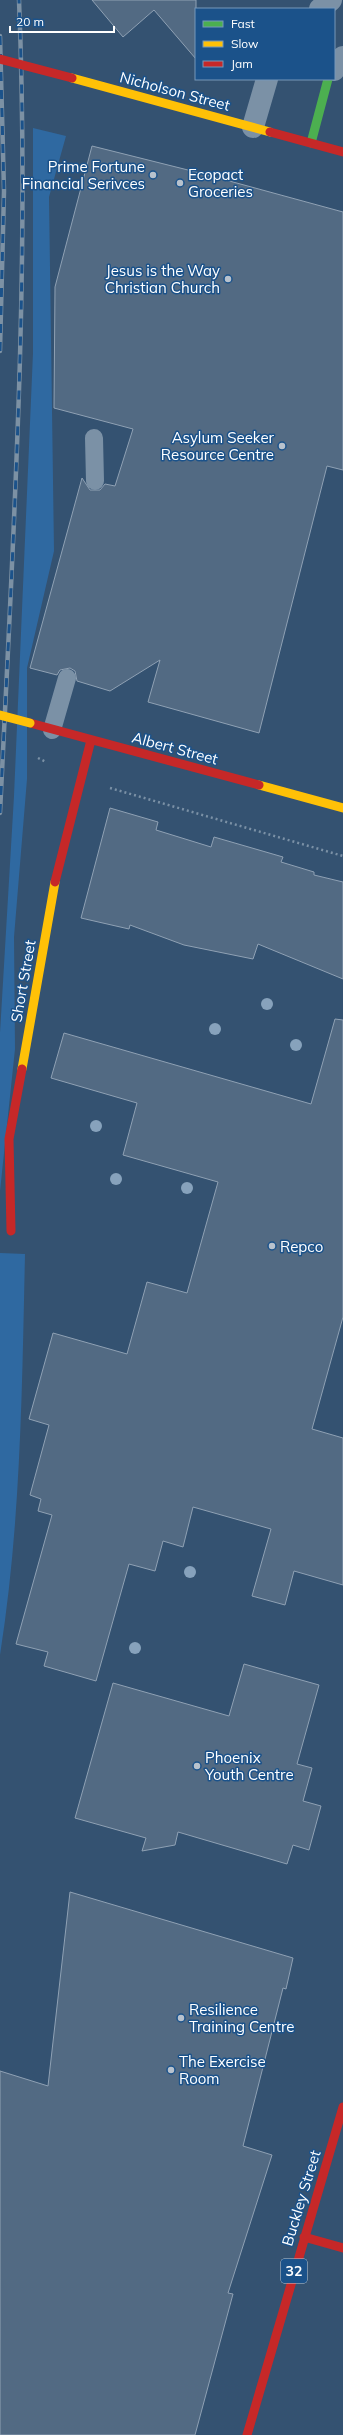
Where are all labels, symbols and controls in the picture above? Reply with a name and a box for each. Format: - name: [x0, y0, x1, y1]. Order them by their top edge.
- scale bar: [10, 8, 114, 34]
- legend: [195, 8, 335, 80]
- text: 20 m: [16, 14, 44, 29]
- text: Fast: [231, 16, 255, 31]
- text: Slow: [231, 36, 259, 51]
- text: Jam: [231, 56, 253, 71]
- street label: Nicholson Street: [118, 67, 232, 115]
- place label: Prime Fortune Financial Serivces: [22, 157, 145, 193]
- place label: Ecopact Groceries: [188, 165, 253, 201]
- marker: Prime Fortune Financial Serivces: [148, 170, 158, 180]
- marker: Ecopact Groceries: [175, 178, 185, 188]
- place label: Jesus is the Way Christian Church: [105, 261, 220, 297]
- marker: Jesus is the Way Christian Church: [223, 274, 233, 284]
- place label: Asylum Seeker Resource Centre: [161, 428, 275, 464]
- marker: Asylum Seeker Resource Centre: [277, 441, 287, 451]
- street label: Albert Street: [130, 727, 220, 769]
- street label: Short Street: [6, 938, 40, 1024]
- place label: Repco: [280, 1237, 323, 1256]
- marker: Repco: [267, 1241, 277, 1251]
- place label: Phoenix Youth Centre: [204, 1748, 294, 1784]
- marker: Phoenix Youth Centre: [192, 1761, 202, 1771]
- place label: Resilience Training Centre: [189, 2000, 294, 2036]
- marker: Resilience Training Centre: [176, 2013, 186, 2023]
- place label: The Exercise Room: [179, 2052, 266, 2088]
- marker: The Exercise Room: [166, 2065, 176, 2075]
- street label: Buckley Street: [277, 2148, 325, 2248]
- road number: 32: [281, 2259, 307, 2283]

